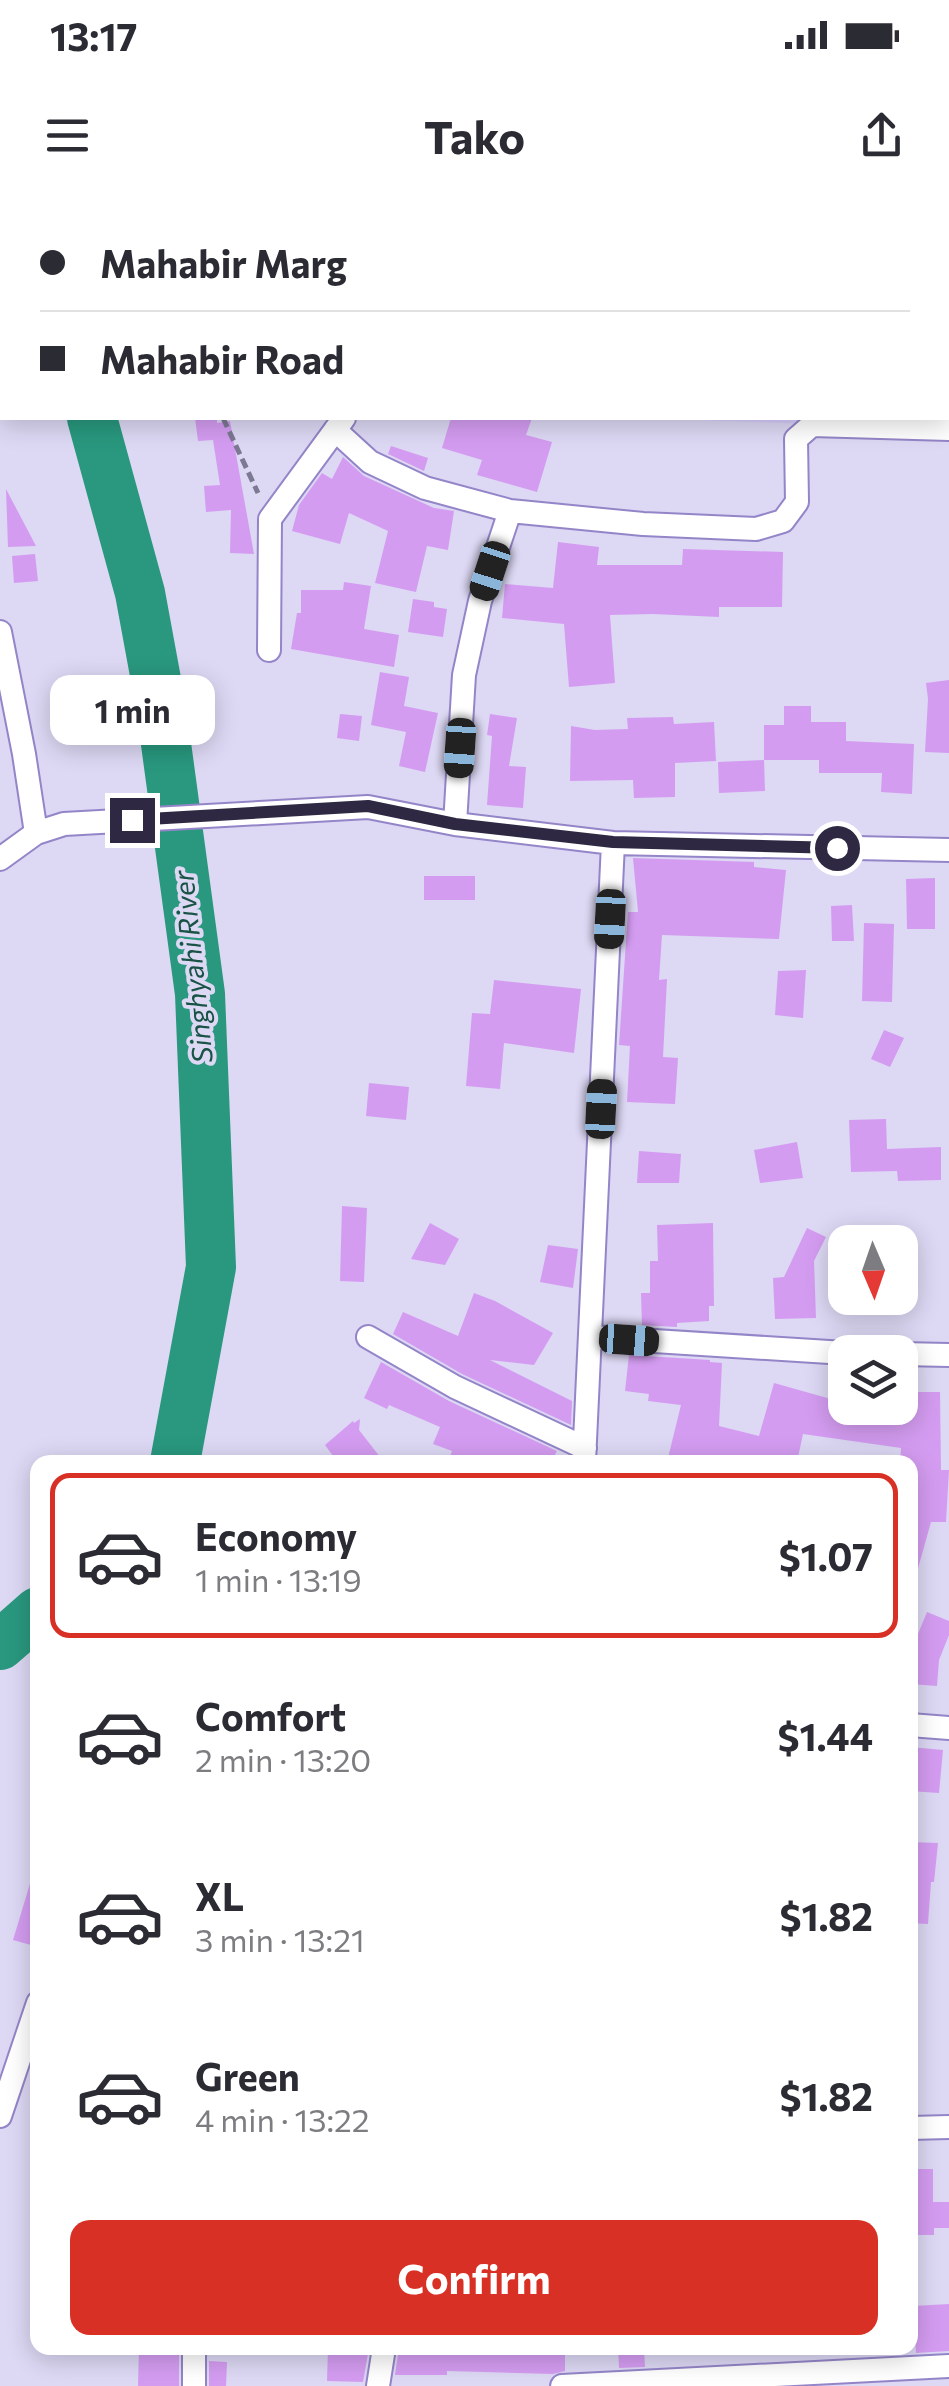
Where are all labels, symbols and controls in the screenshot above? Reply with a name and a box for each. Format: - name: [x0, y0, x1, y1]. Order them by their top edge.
- text: 13:17: [50, 12, 137, 59]
- icon: menu: [40, 108, 95, 163]
- text: Tako: [424, 108, 525, 163]
- icon: share: [854, 108, 909, 163]
- text: Mahabir Marg: [100, 239, 347, 286]
- text: Mahabir Road: [100, 335, 344, 382]
- car: [466, 538, 514, 604]
- callout: 1 min: [49, 675, 214, 745]
- text: 1 min: [95, 690, 170, 730]
- car: [443, 717, 477, 779]
- route end: [110, 798, 155, 843]
- route start: [815, 826, 860, 871]
- water label: Singhyahi River: [165, 868, 219, 1065]
- car: [593, 888, 627, 950]
- car: [584, 1078, 618, 1140]
- north arrow: [828, 1225, 918, 1315]
- map controls: [828, 1225, 918, 1425]
- car: [598, 1323, 660, 1357]
- button: layers: [828, 1335, 918, 1425]
- icon: car: [75, 1511, 165, 1601]
- text: Economy: [195, 1512, 357, 1559]
- text: $1.07: [779, 1532, 873, 1579]
- text: 1 min · 13:19: [195, 1559, 362, 1599]
- icon: car: [75, 1691, 165, 1781]
- text: Comfort: [195, 1692, 346, 1739]
- text: $1.44: [778, 1712, 873, 1759]
- text: 2 min · 13:20: [195, 1739, 371, 1779]
- icon: car: [75, 1871, 165, 1961]
- text: XL: [195, 1872, 244, 1919]
- text: $1.82: [780, 1892, 873, 1939]
- text: 3 min · 13:21: [195, 1919, 365, 1959]
- icon: car: [75, 2051, 165, 2141]
- text: Green: [195, 2052, 300, 2099]
- text: $1.82: [780, 2072, 873, 2119]
- text: 4 min · 13:22: [195, 2099, 370, 2139]
- button: Confirm: [70, 2220, 878, 2335]

